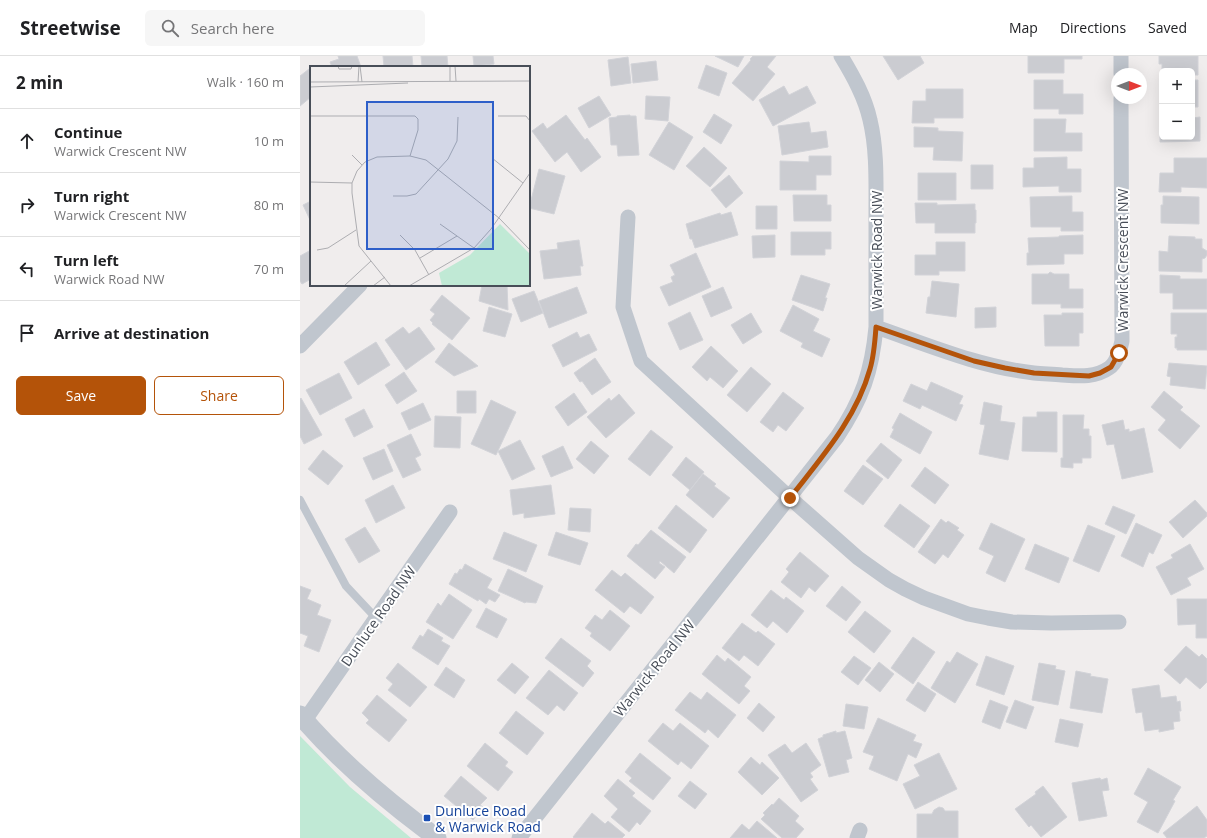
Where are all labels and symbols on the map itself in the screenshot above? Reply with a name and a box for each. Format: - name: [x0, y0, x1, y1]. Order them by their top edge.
- inset map: [310, 66, 530, 286]
- north arrow: [1111, 68, 1147, 104]
- street label: Warwick Crescent NW: [1113, 189, 1132, 331]
- street label: Warwick Road NW: [867, 190, 886, 310]
- route start: [1110, 344, 1128, 362]
- route end: [781, 489, 799, 507]
- street label: Dunluce Road NW: [336, 562, 420, 670]
- street label: Warwick Road NW: [609, 616, 699, 720]
- place label: Dunluce Road & Warwick Road: [435, 801, 541, 836]
- marker: Dunluce Road & Warwick Road: [422, 813, 432, 823]

